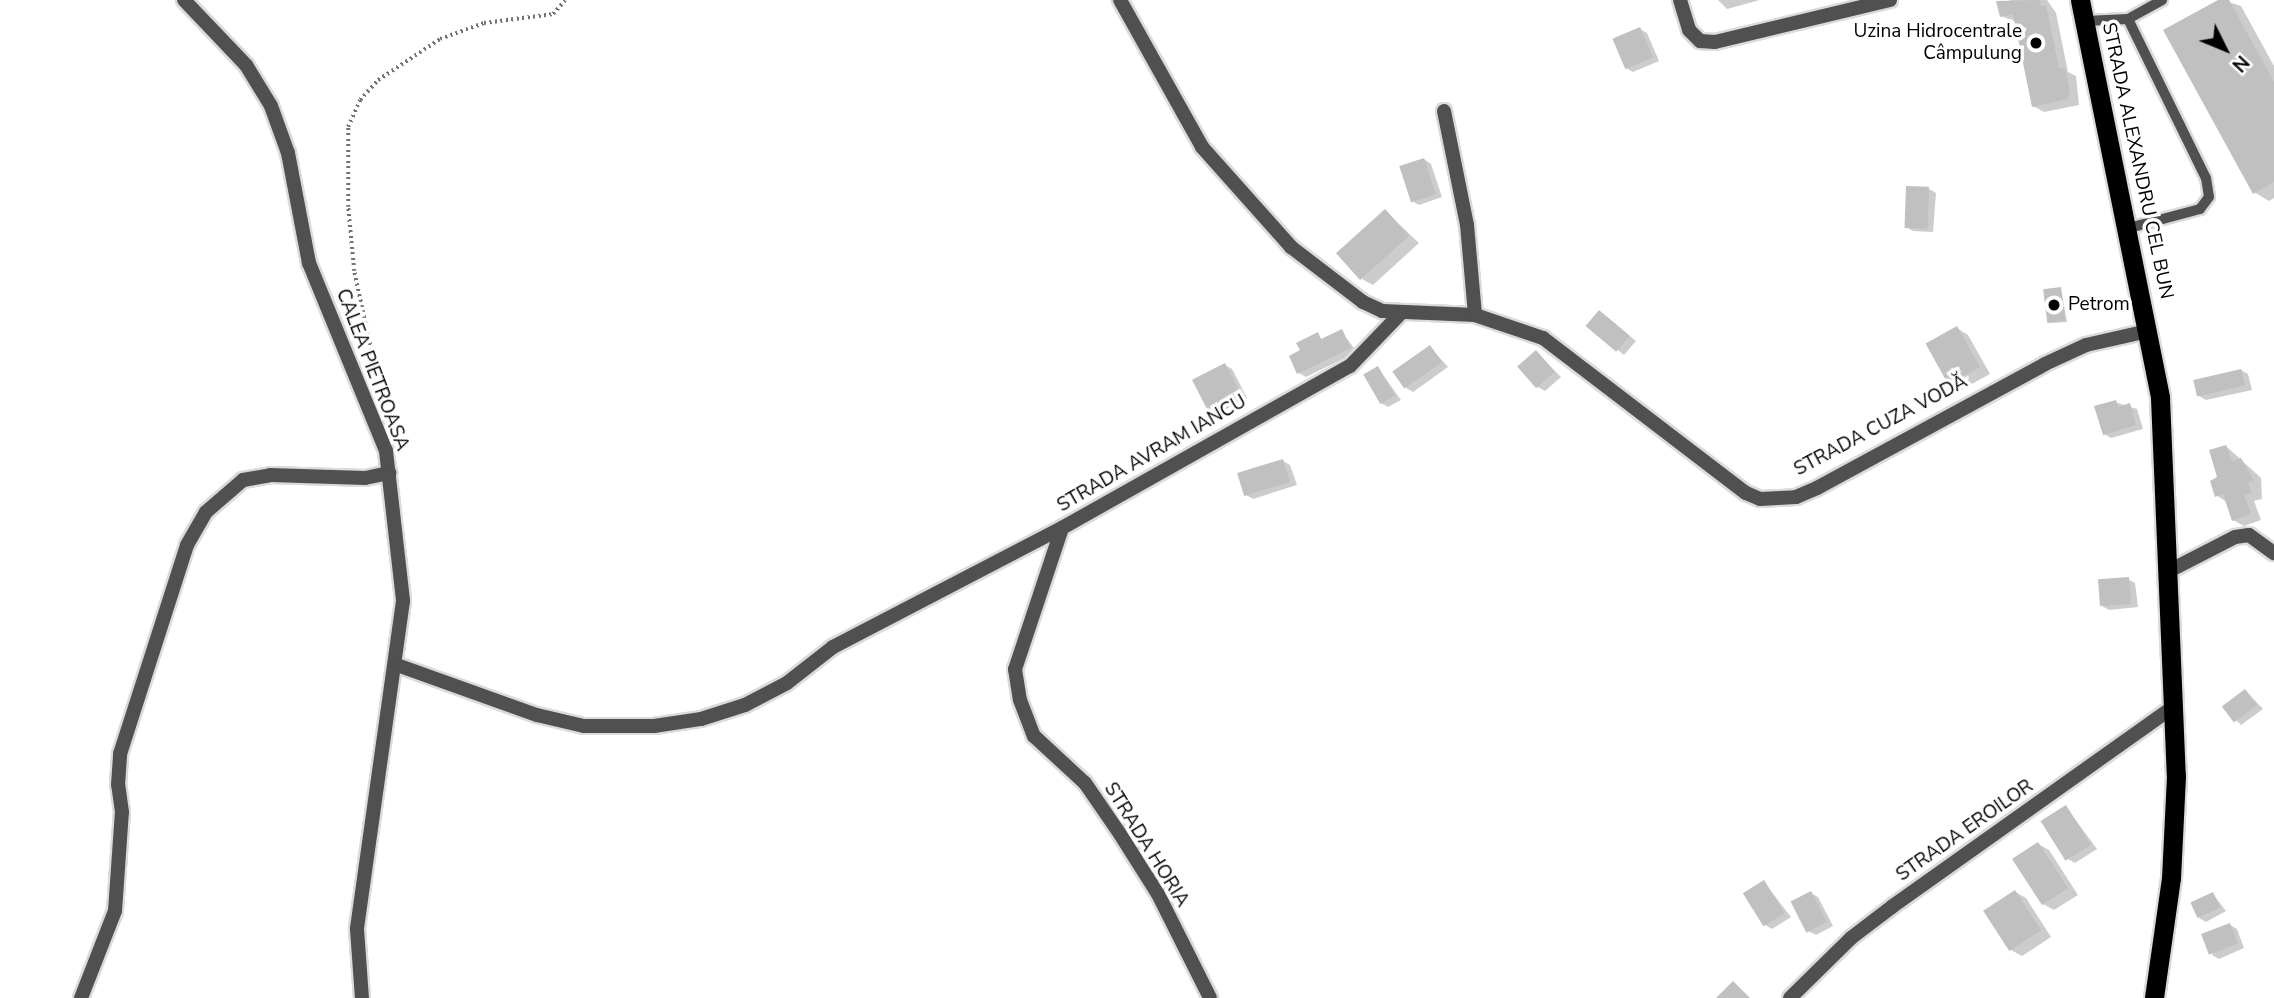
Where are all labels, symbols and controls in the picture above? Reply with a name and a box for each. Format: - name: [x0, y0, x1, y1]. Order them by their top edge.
- north arrow: [2190, 14, 2260, 84]
- place label: Uzina Hidrocentrale Câmpulung: [1853, 21, 2022, 65]
- street label: STRADA ALEXANDRU CEL BUN: [2097, 21, 2177, 301]
- marker: Uzina Hidrocentrale Câmpulung: [2028, 35, 2044, 51]
- text: N: [2226, 49, 2255, 77]
- street label: CALEA PIETROASA: [331, 286, 413, 454]
- place label: Petrom: [2068, 294, 2130, 316]
- marker: Petrom: [2046, 297, 2062, 313]
- street label: STRADA CUZA VODĂ: [1790, 371, 1972, 481]
- street label: STRADA AVRAM IANCU: [1053, 390, 1251, 518]
- street label: STRADA EROILOR: [1892, 775, 2038, 887]
- street label: STRADA HORIA: [1099, 779, 1193, 911]

